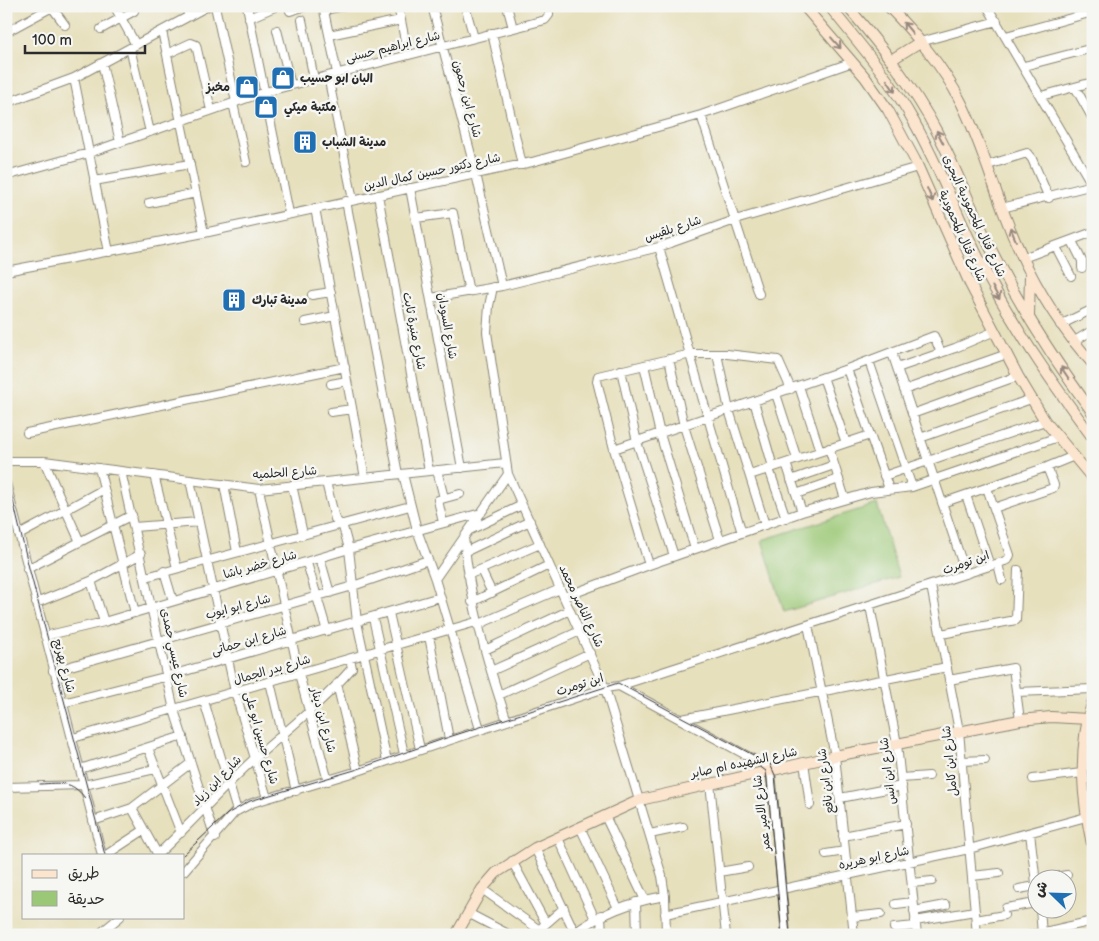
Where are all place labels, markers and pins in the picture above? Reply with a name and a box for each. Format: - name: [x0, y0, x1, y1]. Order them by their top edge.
- shop icon: البان ابو حسيب: [270, 65, 296, 91]
- place label: البان ابو حسيب: [300, 71, 373, 86]
- shop icon: مخبز: [234, 74, 260, 100]
- place label: مخبز: [205, 80, 230, 95]
- shop icon: مكتبة ميكي: [253, 94, 279, 120]
- place label: مكتبة ميكي: [284, 100, 337, 118]
- building icon: مدينة الشباب: [292, 129, 318, 155]
- place label: مدينة الشباب: [322, 135, 386, 150]
- building icon: مدينة تبارك: [221, 287, 247, 313]
- place label: مدينة تبارك: [252, 293, 307, 308]

